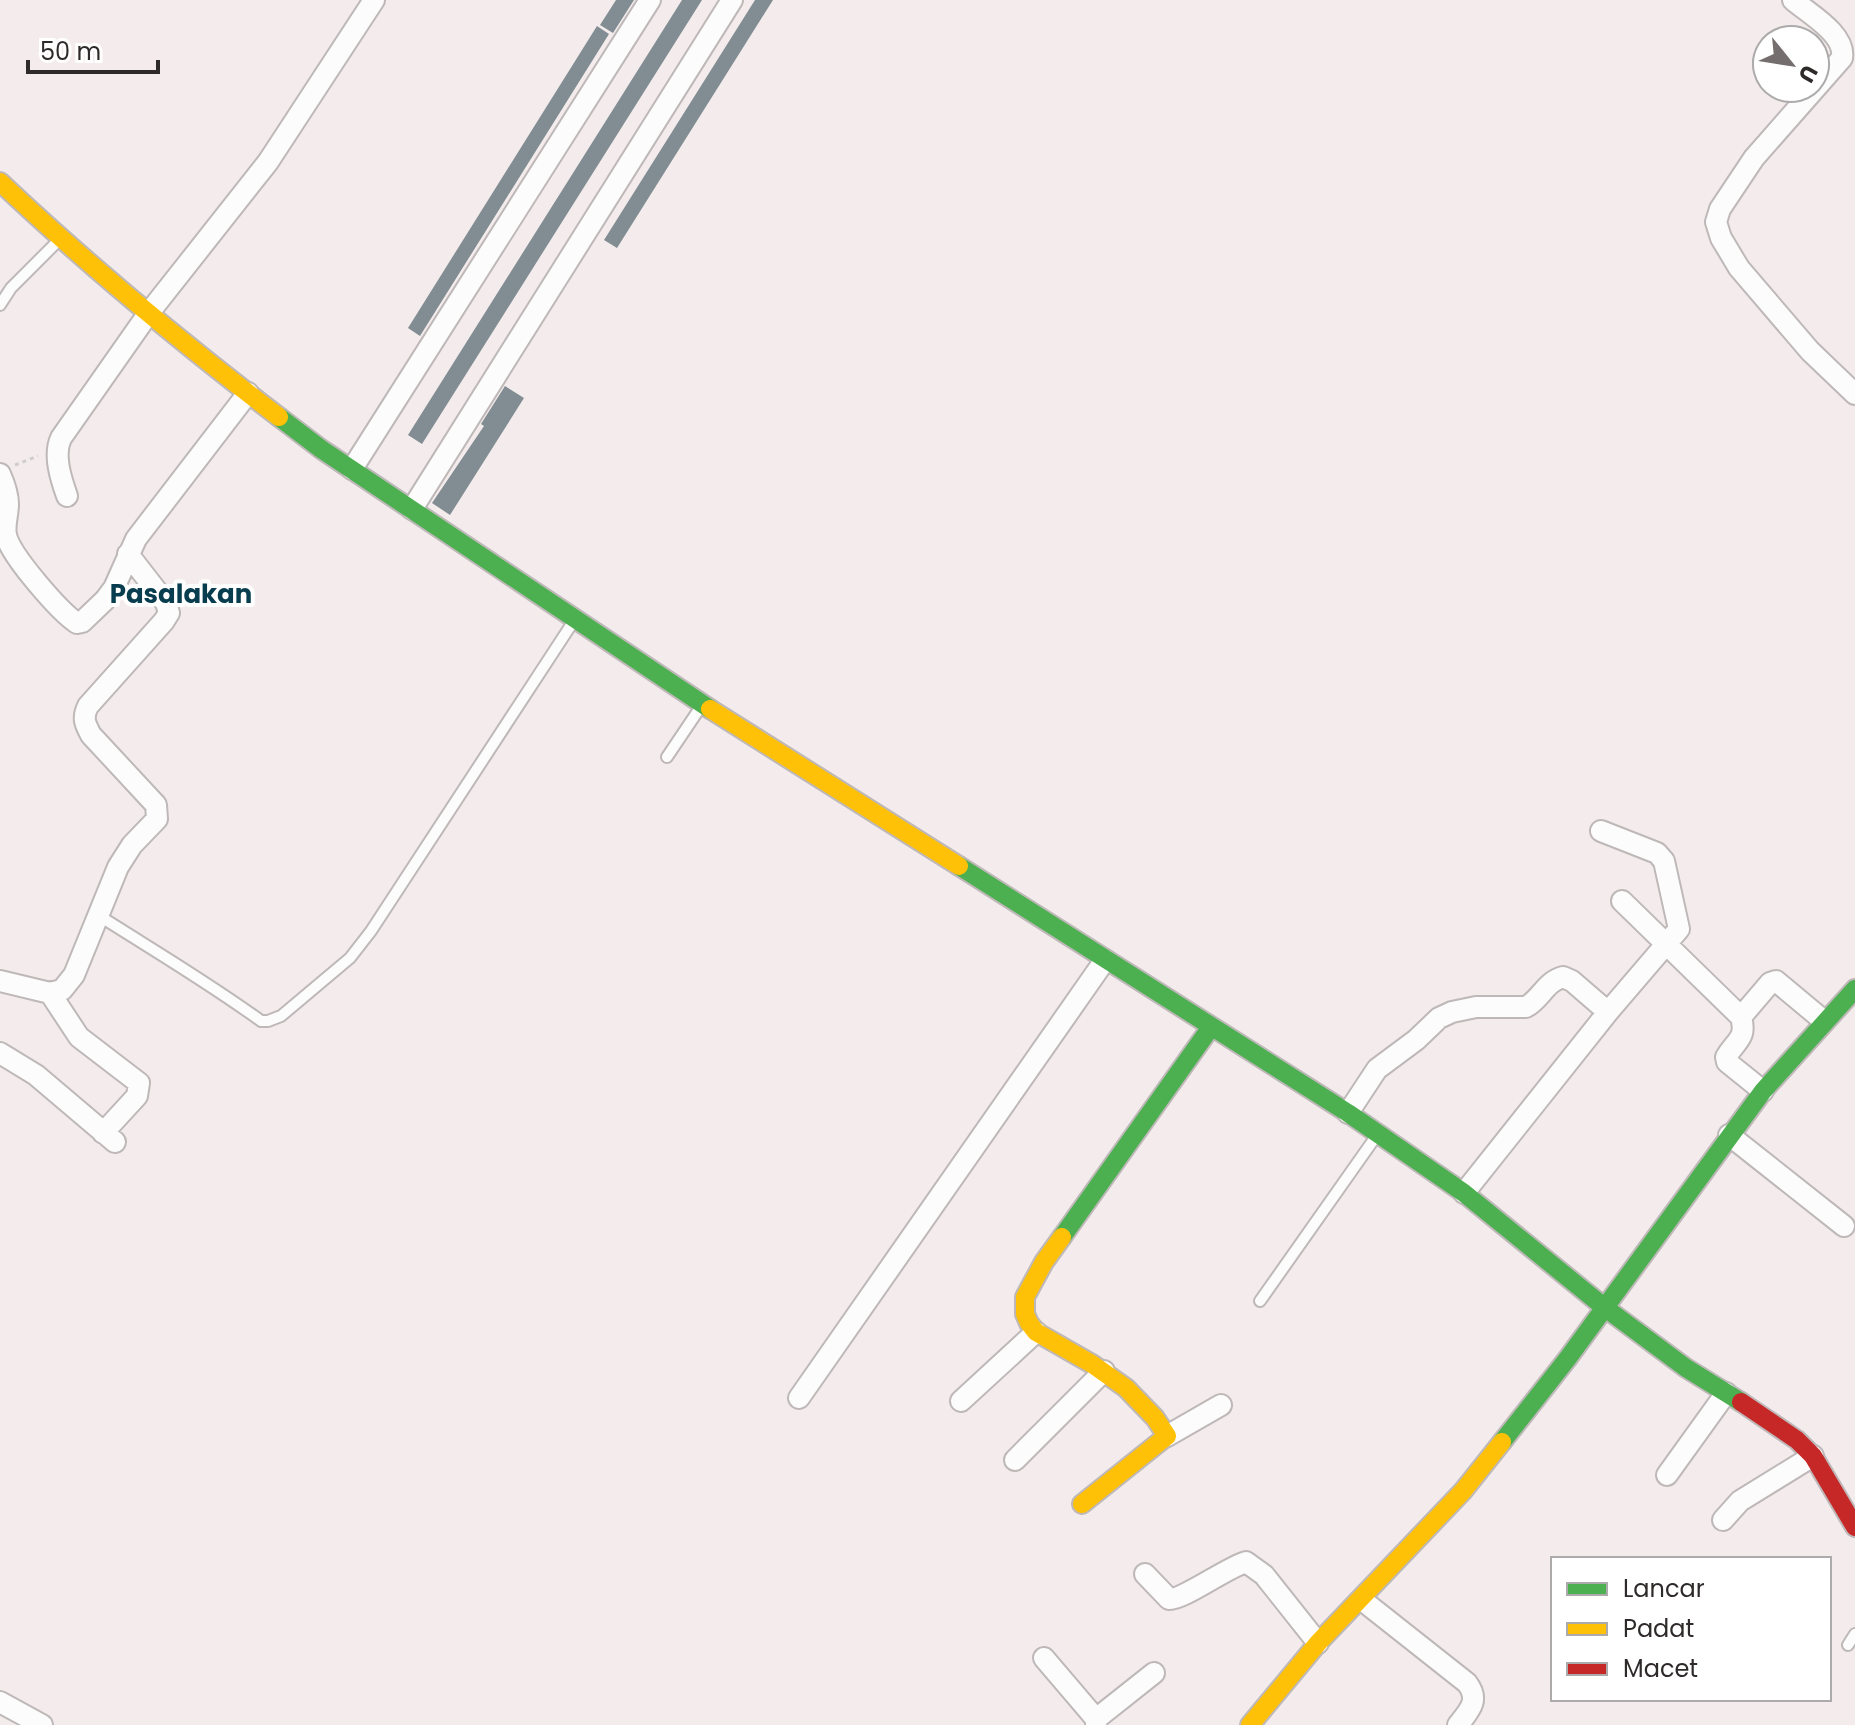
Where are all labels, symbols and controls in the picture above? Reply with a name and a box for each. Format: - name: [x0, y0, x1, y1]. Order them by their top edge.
- scale bar: [28, 24, 158, 74]
- north arrow: [1751, 24, 1831, 104]
- text: 50 m: [40, 35, 101, 68]
- text: U: [1791, 59, 1825, 88]
- district label: Pasalakan: [110, 576, 252, 612]
- legend: [1551, 1557, 1831, 1701]
- text: Lancar: [1623, 1572, 1705, 1605]
- text: Padat: [1623, 1612, 1694, 1645]
- text: Macet: [1623, 1652, 1698, 1685]

